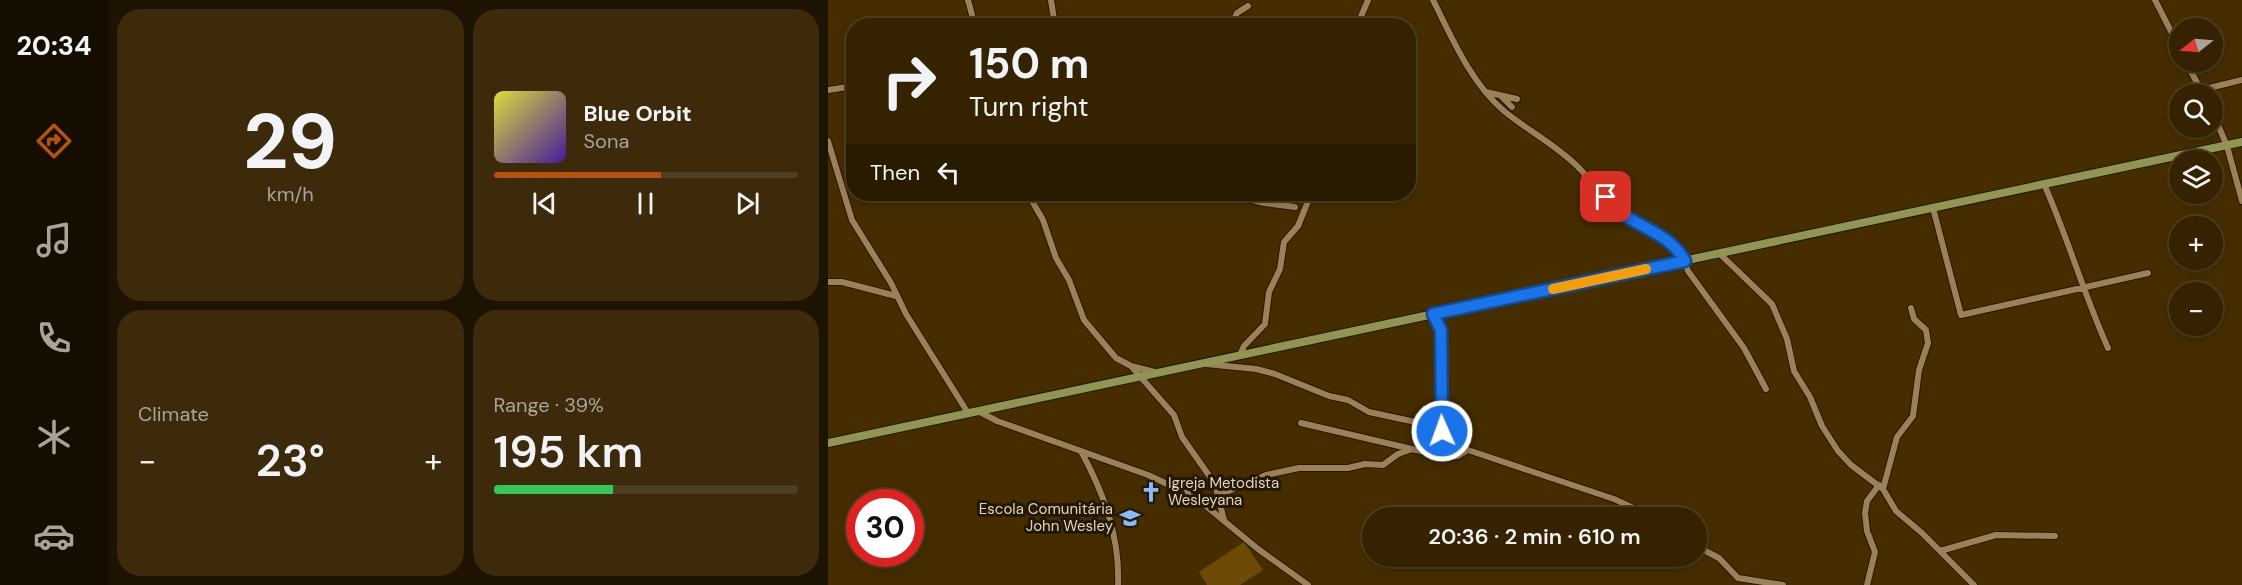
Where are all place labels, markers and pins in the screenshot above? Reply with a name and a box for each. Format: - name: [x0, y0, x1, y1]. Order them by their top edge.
- pin: [1580, 171, 1631, 222]
- place label: Igreja Metodista Wesleyana: [1168, 473, 1279, 510]
- church icon: Igreja Metodista Wesleyana: [1139, 480, 1163, 504]
- place label: Escola Comunitária John Wesley: [979, 499, 1114, 536]
- school or university icon: Escola Comunitária John Wesley: [1118, 506, 1142, 530]

